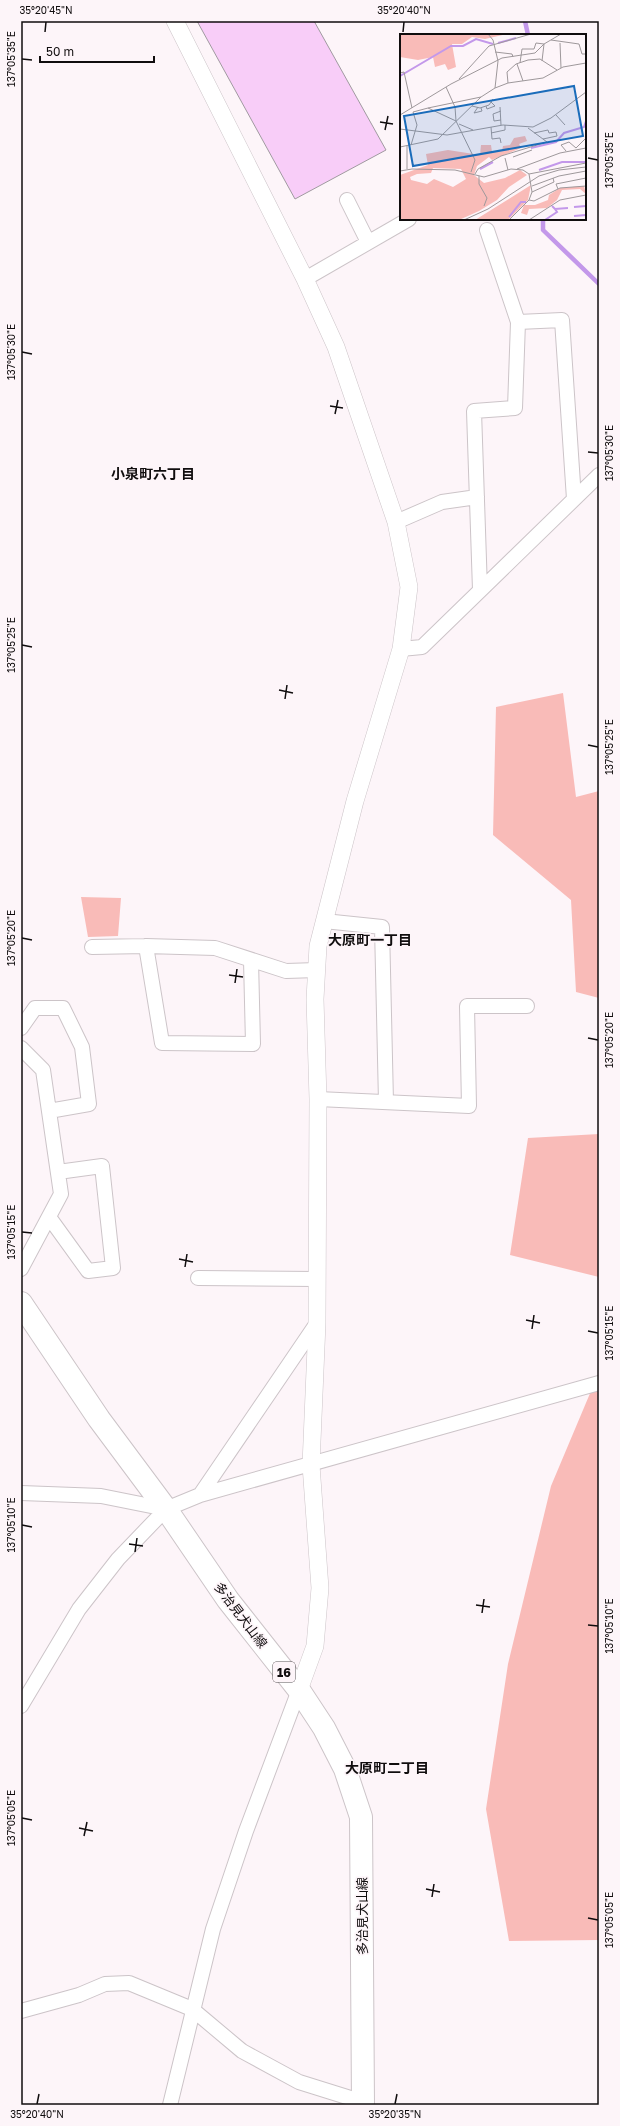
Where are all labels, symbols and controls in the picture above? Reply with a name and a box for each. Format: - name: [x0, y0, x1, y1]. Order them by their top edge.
- text: 35°20'45"N: [19, 4, 73, 16]
- text: 35°20'40"N: [377, 4, 431, 16]
- text: 137°05'35"E: [5, 31, 17, 87]
- inset map: [400, 34, 586, 220]
- scale bar: [40, 38, 154, 64]
- text: 50 m: [46, 44, 74, 59]
- text: 137°05'35"E: [603, 132, 615, 188]
- text: 137°05'30"E: [5, 324, 17, 380]
- text: 137°05'30"E: [603, 425, 615, 481]
- district label: 小泉町六丁目: [111, 465, 195, 482]
- text: 137°05'25"E: [5, 617, 17, 673]
- text: 137°05'25"E: [603, 719, 615, 775]
- text: 137°05'20"E: [5, 910, 17, 966]
- district label: 大原町一丁目: [328, 931, 412, 948]
- text: 137°05'20"E: [603, 1012, 615, 1068]
- text: 137°05'15"E: [5, 1205, 17, 1259]
- text: 137°05'15"E: [603, 1306, 615, 1360]
- text: 137°05'10"E: [5, 1497, 17, 1553]
- street label: 多治見犬山線: [211, 1579, 271, 1651]
- text: 137°05'10"E: [603, 1598, 615, 1654]
- road number: 16: [273, 1662, 295, 1682]
- district label: 大原町二丁目: [345, 1759, 429, 1776]
- text: 137°05'05"E: [5, 1790, 17, 1846]
- street label: 多治見犬山線: [354, 1877, 370, 1955]
- text: 137°05'05"E: [603, 1892, 615, 1948]
- text: 35°20'40"N: [10, 2108, 64, 2120]
- text: 35°20'35"N: [369, 2108, 421, 2120]

